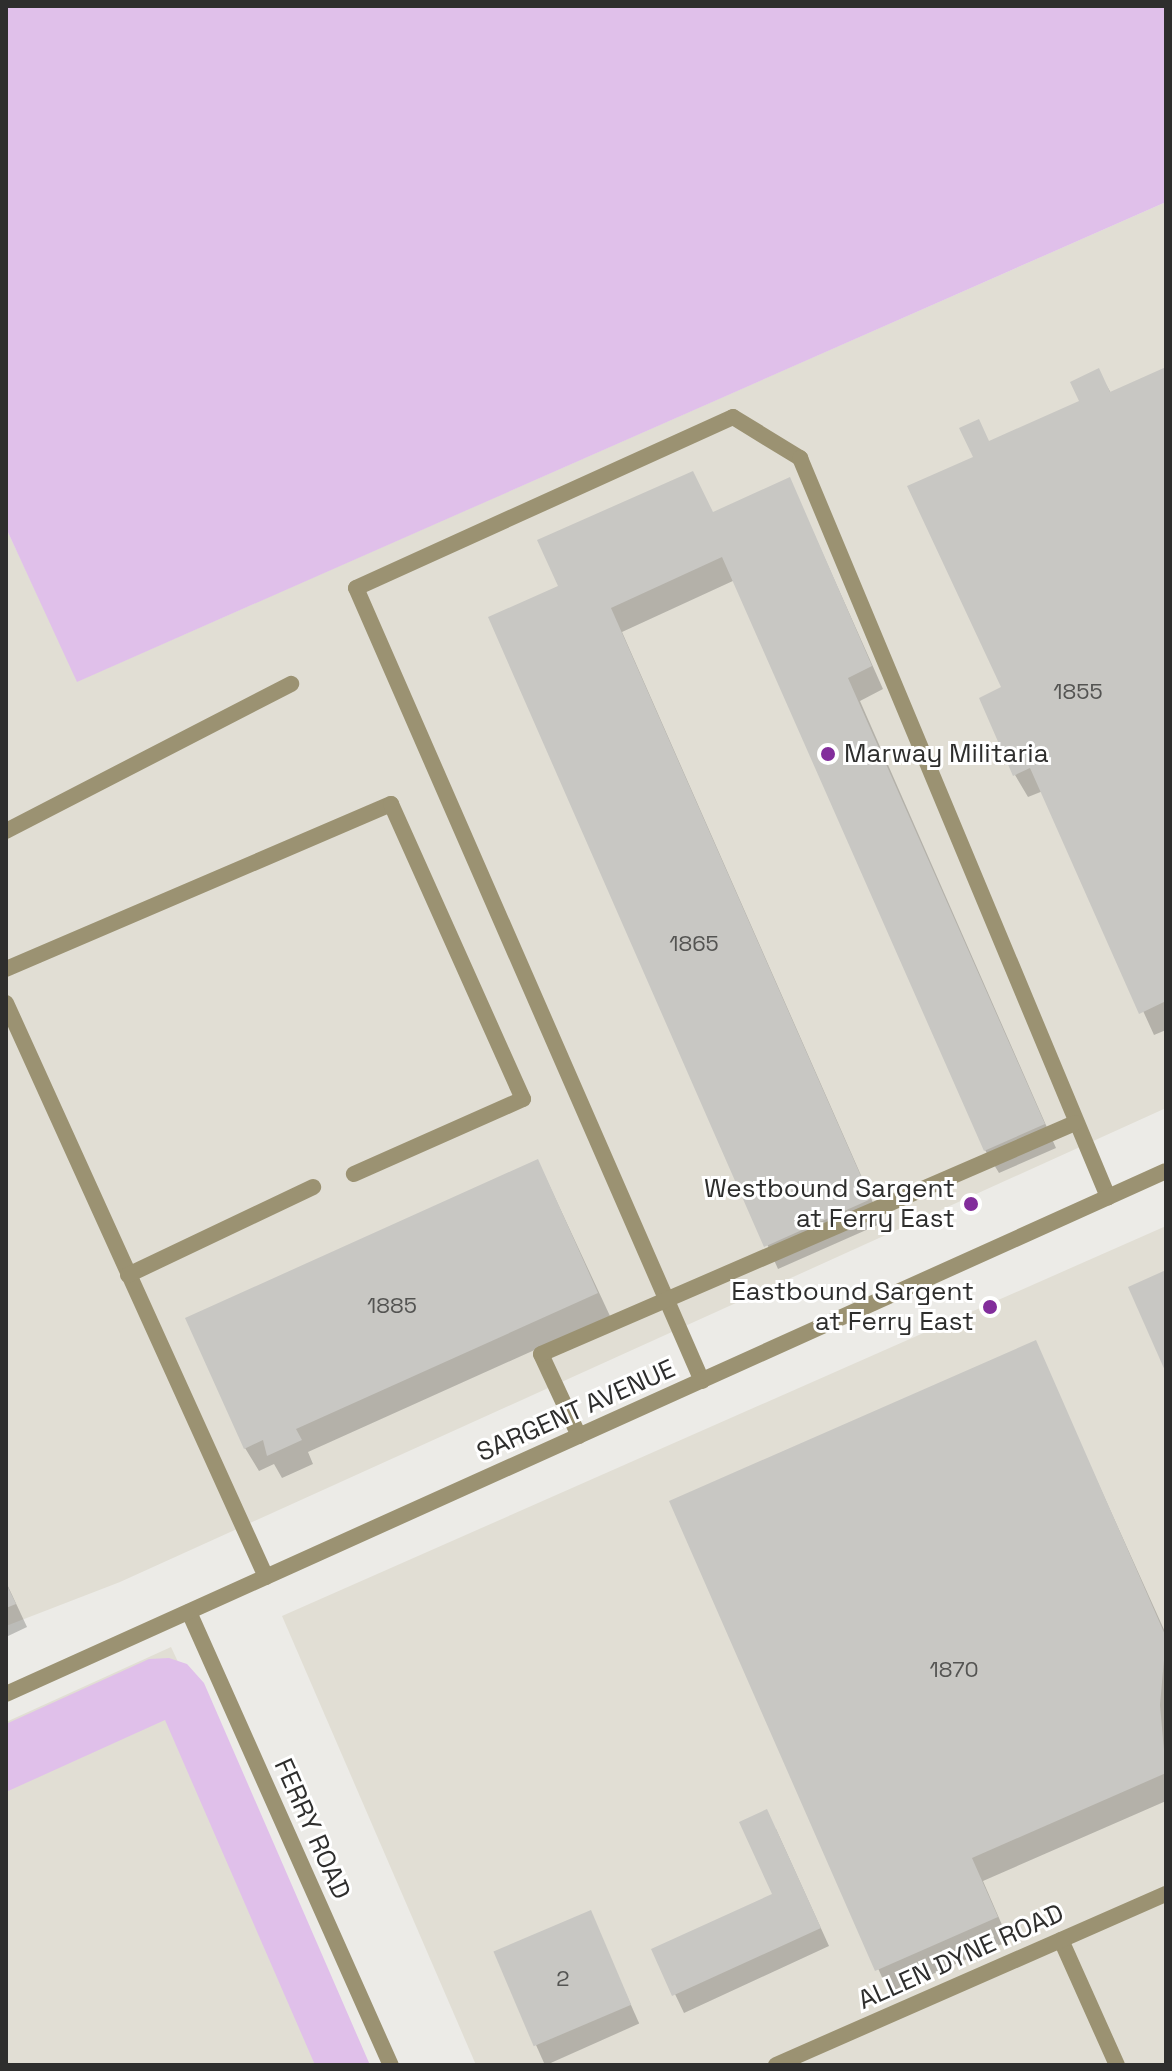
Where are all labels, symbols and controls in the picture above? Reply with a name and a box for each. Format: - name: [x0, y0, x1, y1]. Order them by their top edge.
- house number: 1855: [1053, 679, 1103, 705]
- place label: Marway Militaria: [844, 738, 1049, 770]
- marker: Marway Militaria: [819, 745, 837, 763]
- house number: 1865: [669, 931, 719, 957]
- place label: Westbound Sargent at Ferry East: [704, 1173, 955, 1234]
- marker: Westbound Sargent at Ferry East: [962, 1195, 980, 1213]
- place label: Eastbound Sargent at Ferry East: [731, 1276, 974, 1338]
- house number: 1885: [367, 1293, 417, 1319]
- marker: Eastbound Sargent at Ferry East: [981, 1298, 999, 1316]
- street label: SARGENT AVENUE: [472, 1353, 680, 1469]
- house number: 1870: [930, 1657, 978, 1683]
- street label: FERRY ROAD: [267, 1754, 357, 1904]
- street label: ALLEN DYNE ROAD: [853, 1898, 1069, 2016]
- house number: 2: [556, 1966, 570, 1992]

